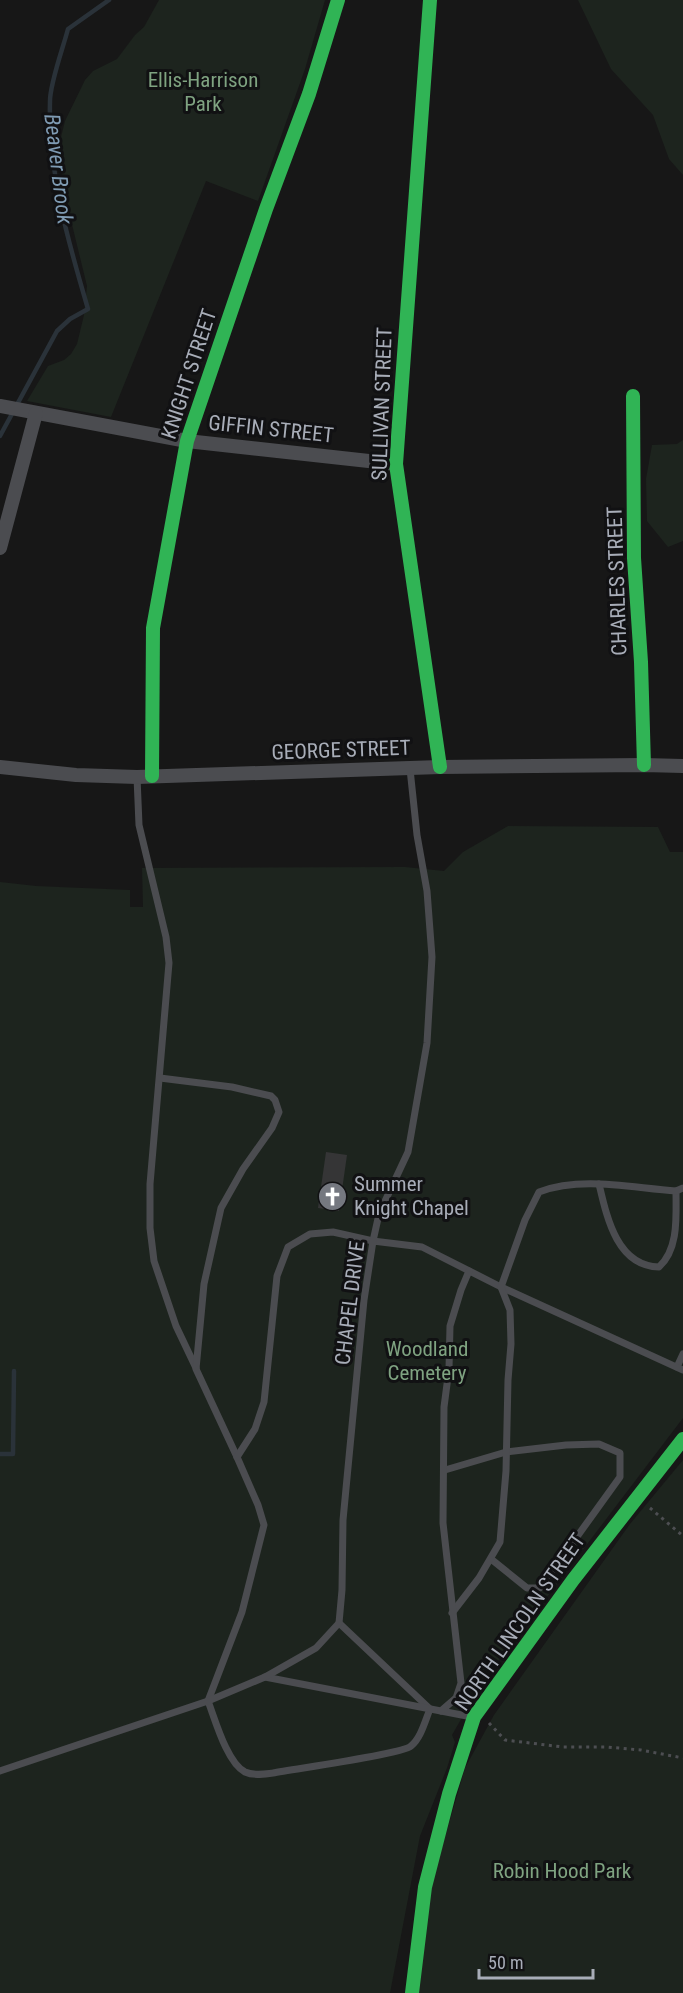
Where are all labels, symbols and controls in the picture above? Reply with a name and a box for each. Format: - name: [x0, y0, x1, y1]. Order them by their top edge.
- park label: Ellis-Harrison Park: [148, 68, 258, 116]
- water label: Beaver Brook: [39, 112, 78, 226]
- street label: KNIGHT STREET: [157, 306, 221, 442]
- street label: SULLIVAN STREET: [367, 327, 397, 481]
- street label: GIFFIN STREET: [207, 410, 335, 448]
- street label: CHARLES STREET: [602, 506, 632, 656]
- street label: GEORGE STREET: [271, 736, 411, 764]
- place label: Summer Knight Chapel: [354, 1172, 469, 1220]
- church icon: Summer Knight Chapel: [317, 1180, 349, 1212]
- street label: CHAPEL DRIVE: [330, 1240, 370, 1366]
- park label: Woodland Cemetery: [386, 1337, 468, 1385]
- street label: NORTH LINCOLN STREET: [450, 1529, 590, 1715]
- park label: Robin Hood Park: [493, 1859, 632, 1883]
- scale bar: [479, 1942, 593, 1980]
- text: 50 m: [488, 1952, 523, 1973]

